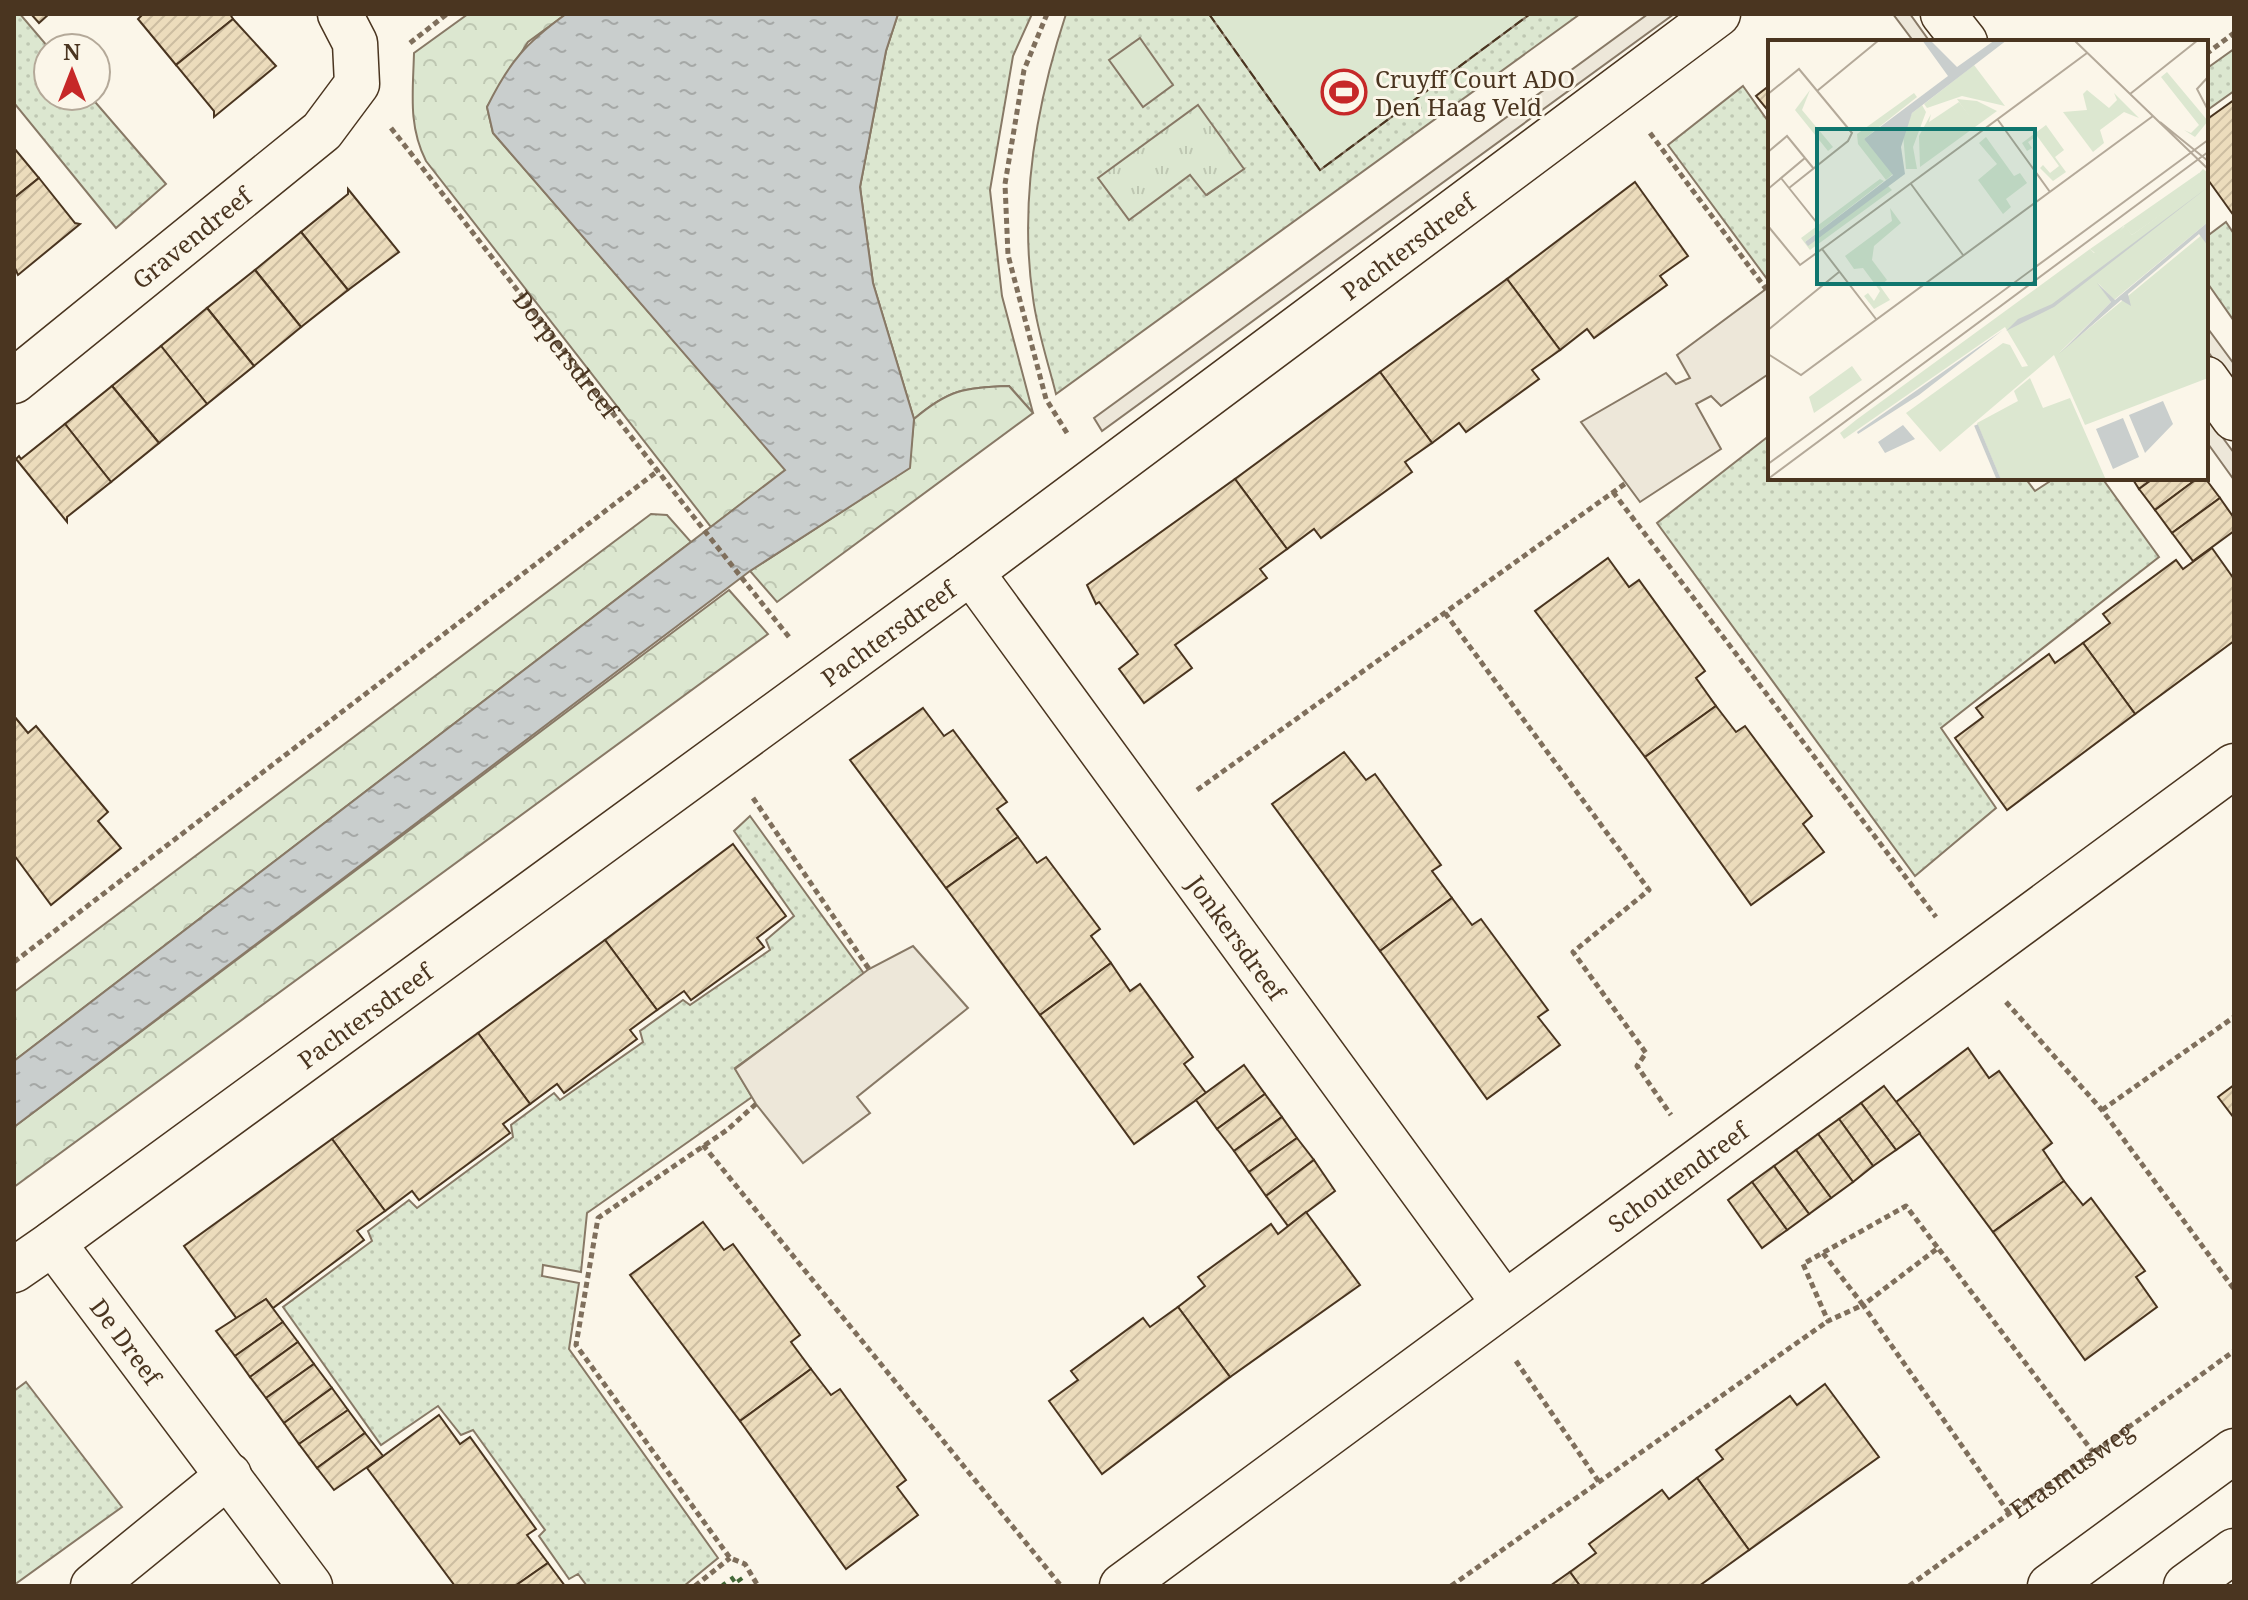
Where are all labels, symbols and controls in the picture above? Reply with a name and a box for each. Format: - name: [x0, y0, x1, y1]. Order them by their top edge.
- north arrow: [32, 32, 112, 112]
- text: N: [63, 36, 81, 66]
- inset map: [1768, 40, 2208, 480]
- place label: Cruyff Court ADO Den Haag Veld: [1375, 62, 1575, 123]
- sports icon: Cruyff Court ADO Den Haag Veld: [1320, 68, 1368, 116]
- street label: Gravendreef: [125, 178, 259, 296]
- street label: Pachtersdreef: [1334, 184, 1483, 307]
- street label: Dorpersdreef: [507, 283, 628, 426]
- street label: Pachtersdreef: [814, 571, 963, 693]
- street label: Jonkersdreef: [1180, 867, 1295, 1008]
- street label: Pachtersdreef: [291, 954, 440, 1075]
- street label: Schoutendreef: [1600, 1112, 1756, 1239]
- street label: De Dreef: [83, 1291, 171, 1393]
- street label: Erasmusweg: [2003, 1413, 2140, 1525]

